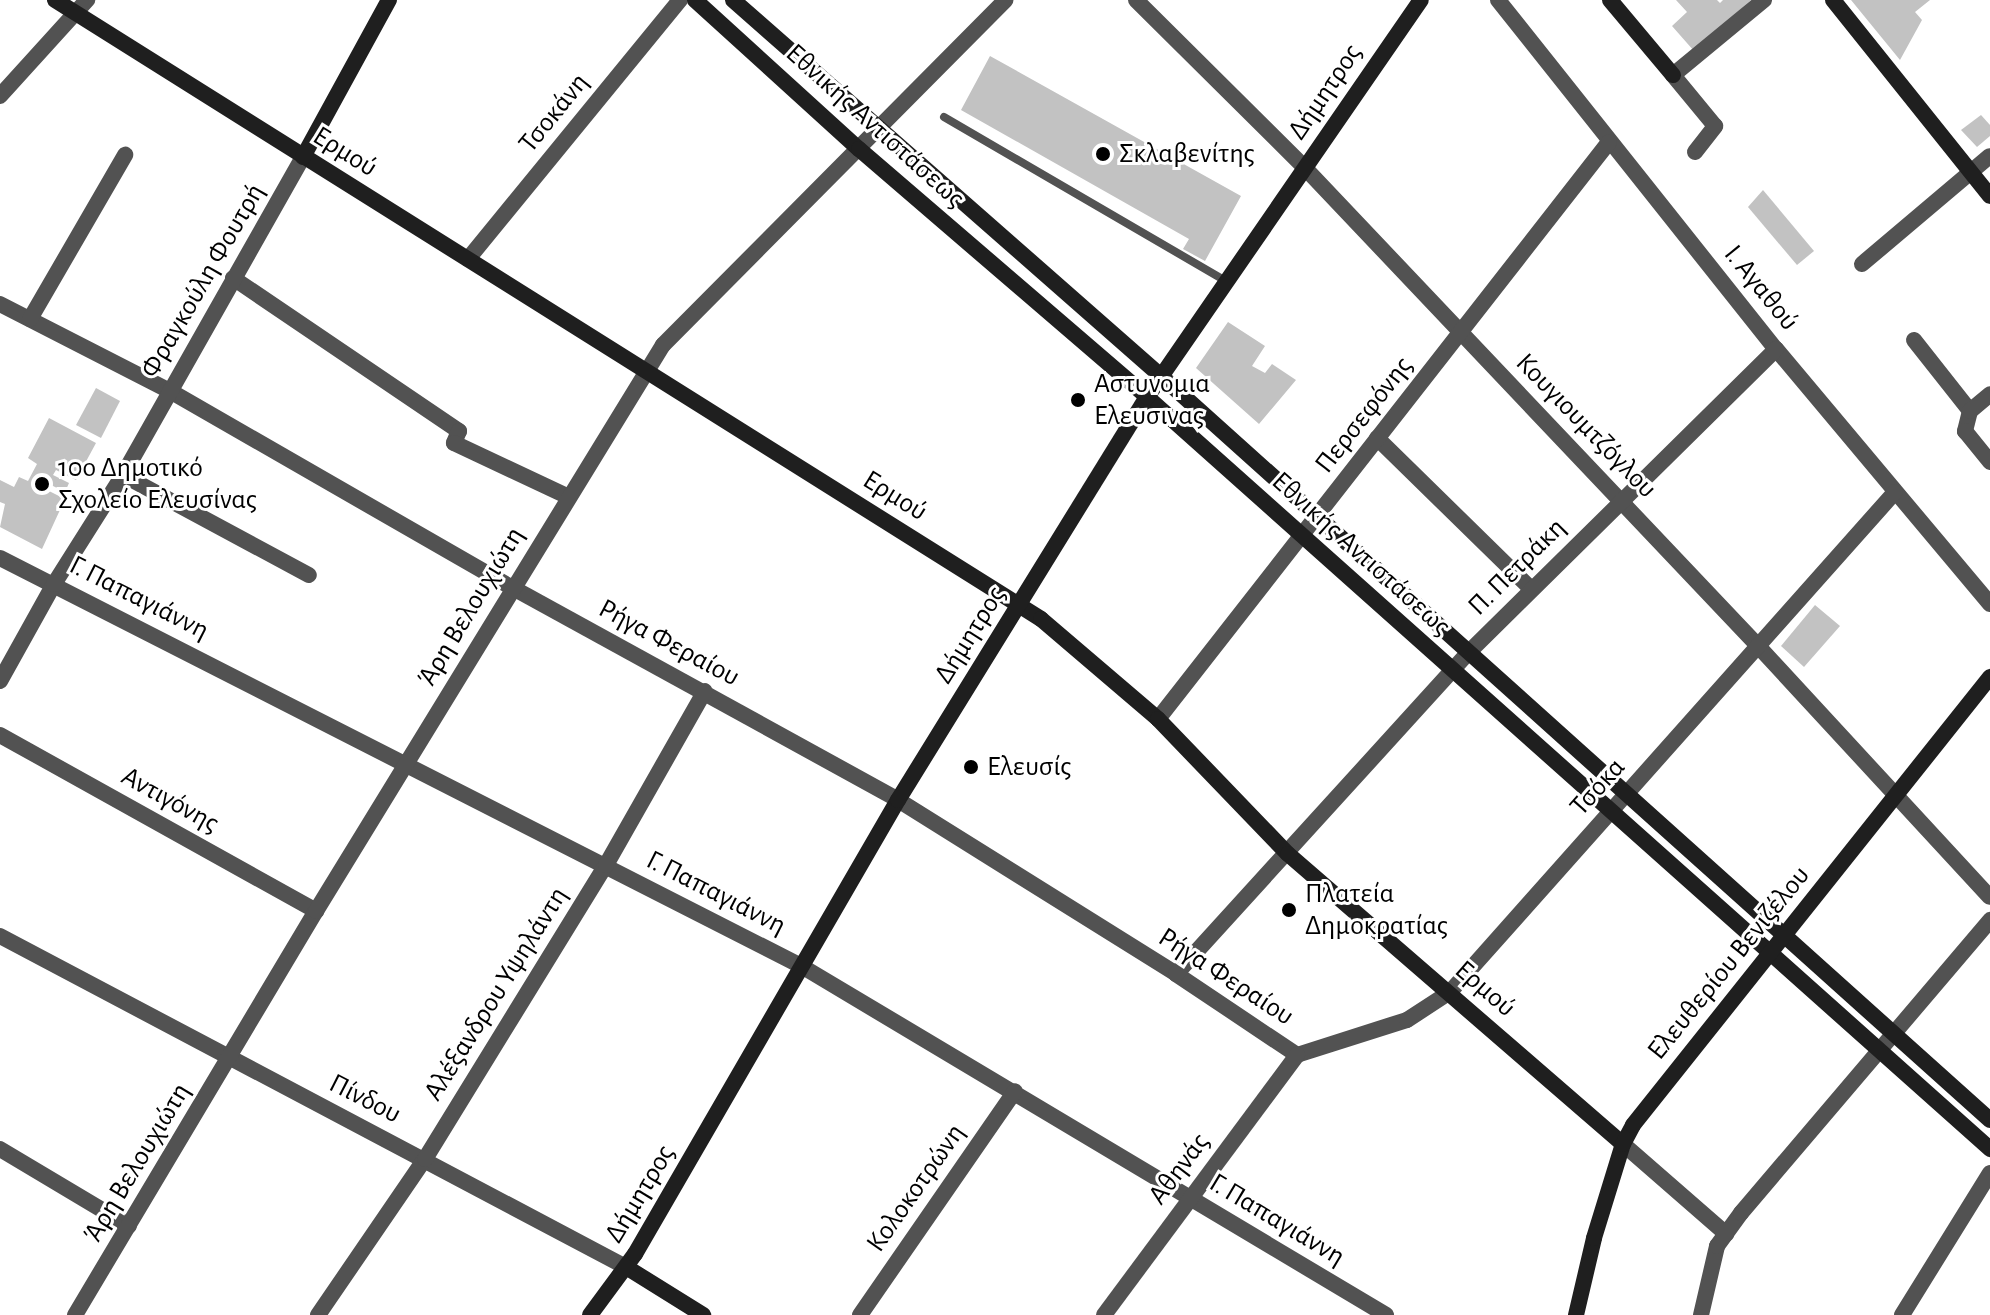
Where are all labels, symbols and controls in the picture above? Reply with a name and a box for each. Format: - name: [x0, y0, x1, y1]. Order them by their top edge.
- street label: Εθνικής Αντιστάσεως: [779, 37, 971, 215]
- street label: Δήμητρος: [1281, 38, 1369, 146]
- street label: Τσοκάνη: [512, 67, 596, 159]
- street label: Ερμού: [307, 119, 383, 185]
- place label: Σκλαβενίτης: [1119, 137, 1255, 171]
- marker: Σκλαβενίτης: [1094, 145, 1112, 163]
- street label: Φραγκούλη Φουτρή: [134, 178, 272, 384]
- street label: Ι. Αγαθού: [1716, 238, 1806, 338]
- street label: Κουγιουμτζόγλου: [1508, 347, 1664, 505]
- street label: Περσεφόνης: [1308, 350, 1420, 480]
- place label: Αστυνομια Ελευσινας: [1094, 367, 1210, 433]
- marker: Αστυνομια Ελευσινας: [1069, 391, 1087, 409]
- place label: 10ο Δημοτικό Σχολείο Ελευσίνας: [58, 451, 257, 517]
- street label: Ερμού: [857, 463, 933, 529]
- street label: Εθνικής Αντιστάσεως: [1265, 465, 1457, 643]
- marker: 10ο Δημοτικό Σχολείο Ελευσίνας: [33, 475, 51, 493]
- street label: Π. Πετράκη: [1461, 511, 1573, 623]
- street label: Άρη Βελουχιώτη: [410, 521, 532, 693]
- street label: Γ. Παπαγιάννη: [64, 549, 214, 647]
- street label: Δήμητρος: [927, 580, 1013, 690]
- street label: Ρήγα Φεραίου: [593, 592, 745, 694]
- place label: Ελευσίς: [987, 750, 1071, 784]
- street label: Τσόκα: [1563, 751, 1633, 823]
- marker: Ελευσίς: [962, 758, 980, 776]
- street label: Αντιγόνης: [115, 760, 225, 840]
- street label: Γ. Παπαγιάννη: [641, 844, 791, 942]
- street label: Ελευθερίου Βενιζέλου: [1641, 859, 1817, 1067]
- place label: Πλατεία Δημοκρατίας: [1305, 877, 1448, 943]
- street label: Αλέξανδρου Υψηλάντη: [417, 881, 575, 1107]
- marker: Πλατεία Δημοκρατίας: [1280, 901, 1298, 919]
- street label: Ρήγα Φεραίου: [1152, 921, 1300, 1033]
- street label: Ερμού: [1448, 954, 1522, 1024]
- street label: Πίνδου: [323, 1067, 407, 1131]
- street label: Άρη Βελουχιώτη: [76, 1077, 198, 1249]
- street label: Κολοκοτρώνη: [860, 1117, 972, 1259]
- street label: Αθηνάς: [1141, 1127, 1217, 1211]
- street label: Δήμητρος: [598, 1139, 682, 1249]
- street label: Γ. Παπαγιάννη: [1203, 1166, 1351, 1274]

